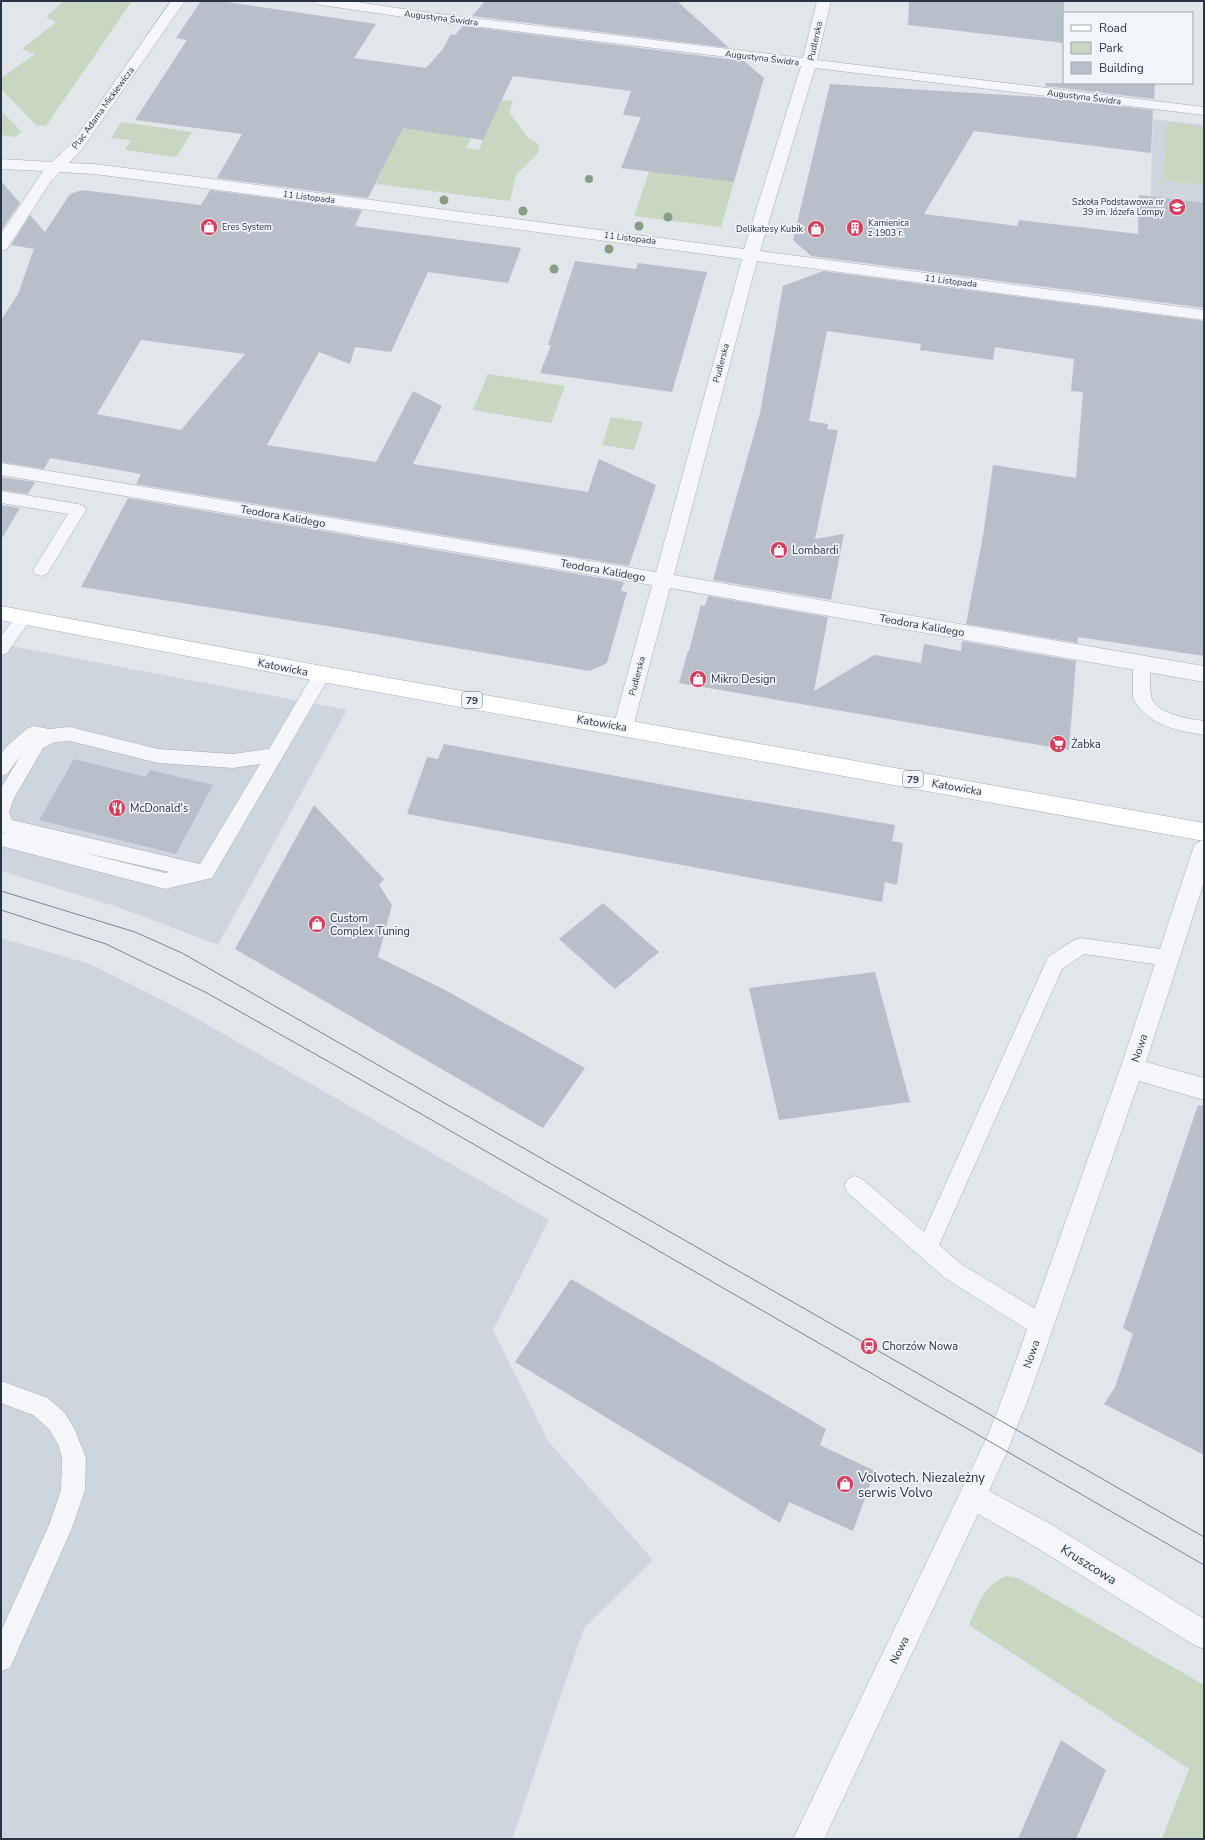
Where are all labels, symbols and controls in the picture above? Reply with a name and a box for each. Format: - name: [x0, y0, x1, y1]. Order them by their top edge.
- street label: Augustyna Świdra: [403, 7, 479, 29]
- legend: [1063, 12, 1193, 84]
- street label: Pudlerska: [805, 20, 825, 62]
- text: Road: [1099, 20, 1127, 36]
- text: Park: [1099, 40, 1124, 56]
- street label: Augustyna Świdra: [724, 47, 800, 69]
- text: Building: [1099, 60, 1144, 76]
- street label: Plac Adama Mickiewicza: [69, 64, 137, 152]
- street label: Augustyna Świdra: [1046, 86, 1122, 108]
- street label: 11 Listopada: [282, 188, 336, 206]
- place label: Szkoła Podstawowa nr 39 im. Józefa Lompy: [1072, 196, 1165, 218]
- school or university icon: Szkoła Podstawowa nr 39 im. Józefa Lompy: [1167, 197, 1187, 217]
- shop icon: Eres System: [199, 217, 219, 237]
- place label: Kamienica z 1903 r.: [868, 217, 909, 239]
- building icon: Kamienica z 1903 r.: [845, 218, 865, 238]
- shop icon: Delikatesy Kubik: [806, 219, 826, 239]
- place label: Eres System: [222, 221, 272, 233]
- place label: Delikatesy Kubik: [736, 223, 803, 235]
- street label: 11 Listopada: [603, 229, 657, 247]
- street label: 11 Listopada: [924, 272, 978, 290]
- street label: Pudlerska: [710, 342, 732, 384]
- street label: Teodora Kalidego: [239, 502, 327, 531]
- shop icon: Lombardi: [769, 540, 789, 560]
- place label: Lombardi: [792, 543, 839, 558]
- street label: Teodora Kalidego: [559, 556, 647, 585]
- street label: Teodora Kalidego: [878, 611, 966, 640]
- street label: Katowicka: [257, 655, 309, 680]
- street label: Pudlerska: [626, 655, 648, 697]
- shop icon: Mikro Design: [688, 669, 708, 689]
- place label: Mikro Design: [711, 672, 776, 687]
- road number: 79: [462, 692, 482, 708]
- street label: Katowicka: [576, 712, 628, 735]
- supermarket icon: Żabka: [1048, 734, 1068, 754]
- place label: Żabka: [1071, 737, 1101, 752]
- road number: 79: [903, 771, 923, 787]
- street label: Katowicka: [931, 776, 983, 799]
- restaurant icon: McDonald's: [107, 798, 127, 818]
- place label: McDonald's: [130, 801, 188, 816]
- place label: Custom Complex Tuning: [330, 911, 410, 939]
- shop icon: Custom Complex Tuning: [307, 914, 327, 934]
- street label: Nowa: [1128, 1032, 1151, 1064]
- bus stop icon: Chorzów Nowa: [859, 1336, 879, 1356]
- street label: Nowa: [1020, 1338, 1043, 1370]
- place label: Chorzów Nowa: [882, 1339, 958, 1354]
- place label: Volvotech. Niezależny serwis Volvo: [857, 1469, 985, 1502]
- shop icon: Volvotech. Niezależny serwis Volvo: [835, 1474, 855, 1494]
- street label: Kruszcowa: [1057, 1541, 1120, 1589]
- street label: Nowa: [886, 1634, 913, 1667]

